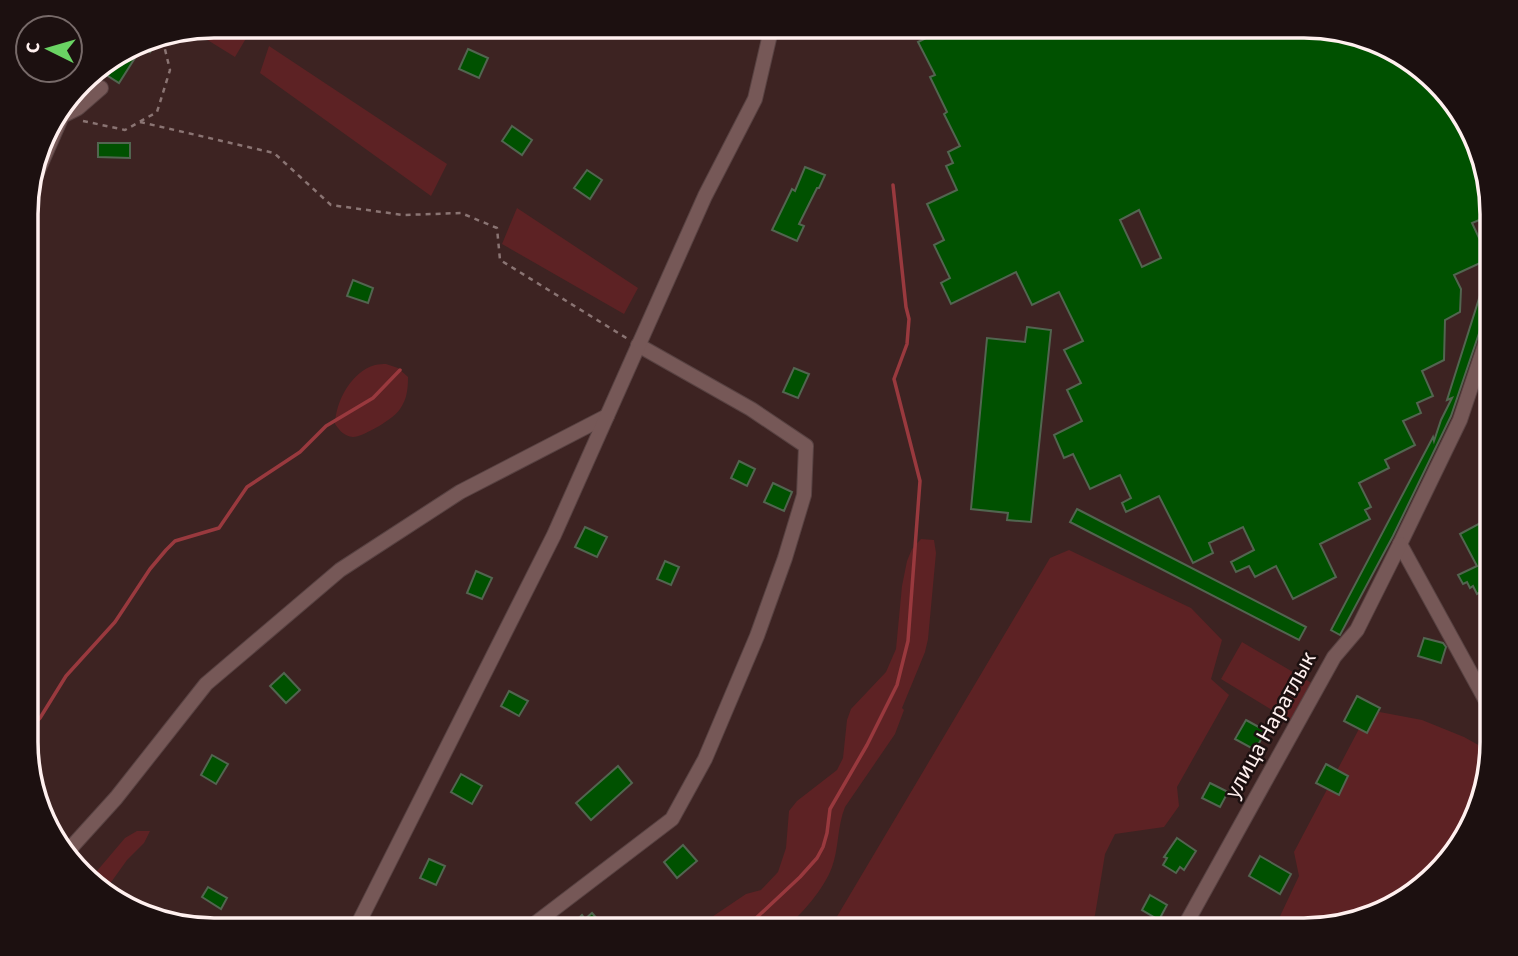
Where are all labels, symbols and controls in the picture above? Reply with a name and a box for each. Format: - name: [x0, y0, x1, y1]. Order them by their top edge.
- north arrow: [14, 14, 84, 84]
- text: С: [20, 41, 47, 54]
- street label: улица Наратлык: [1216, 645, 1324, 805]

